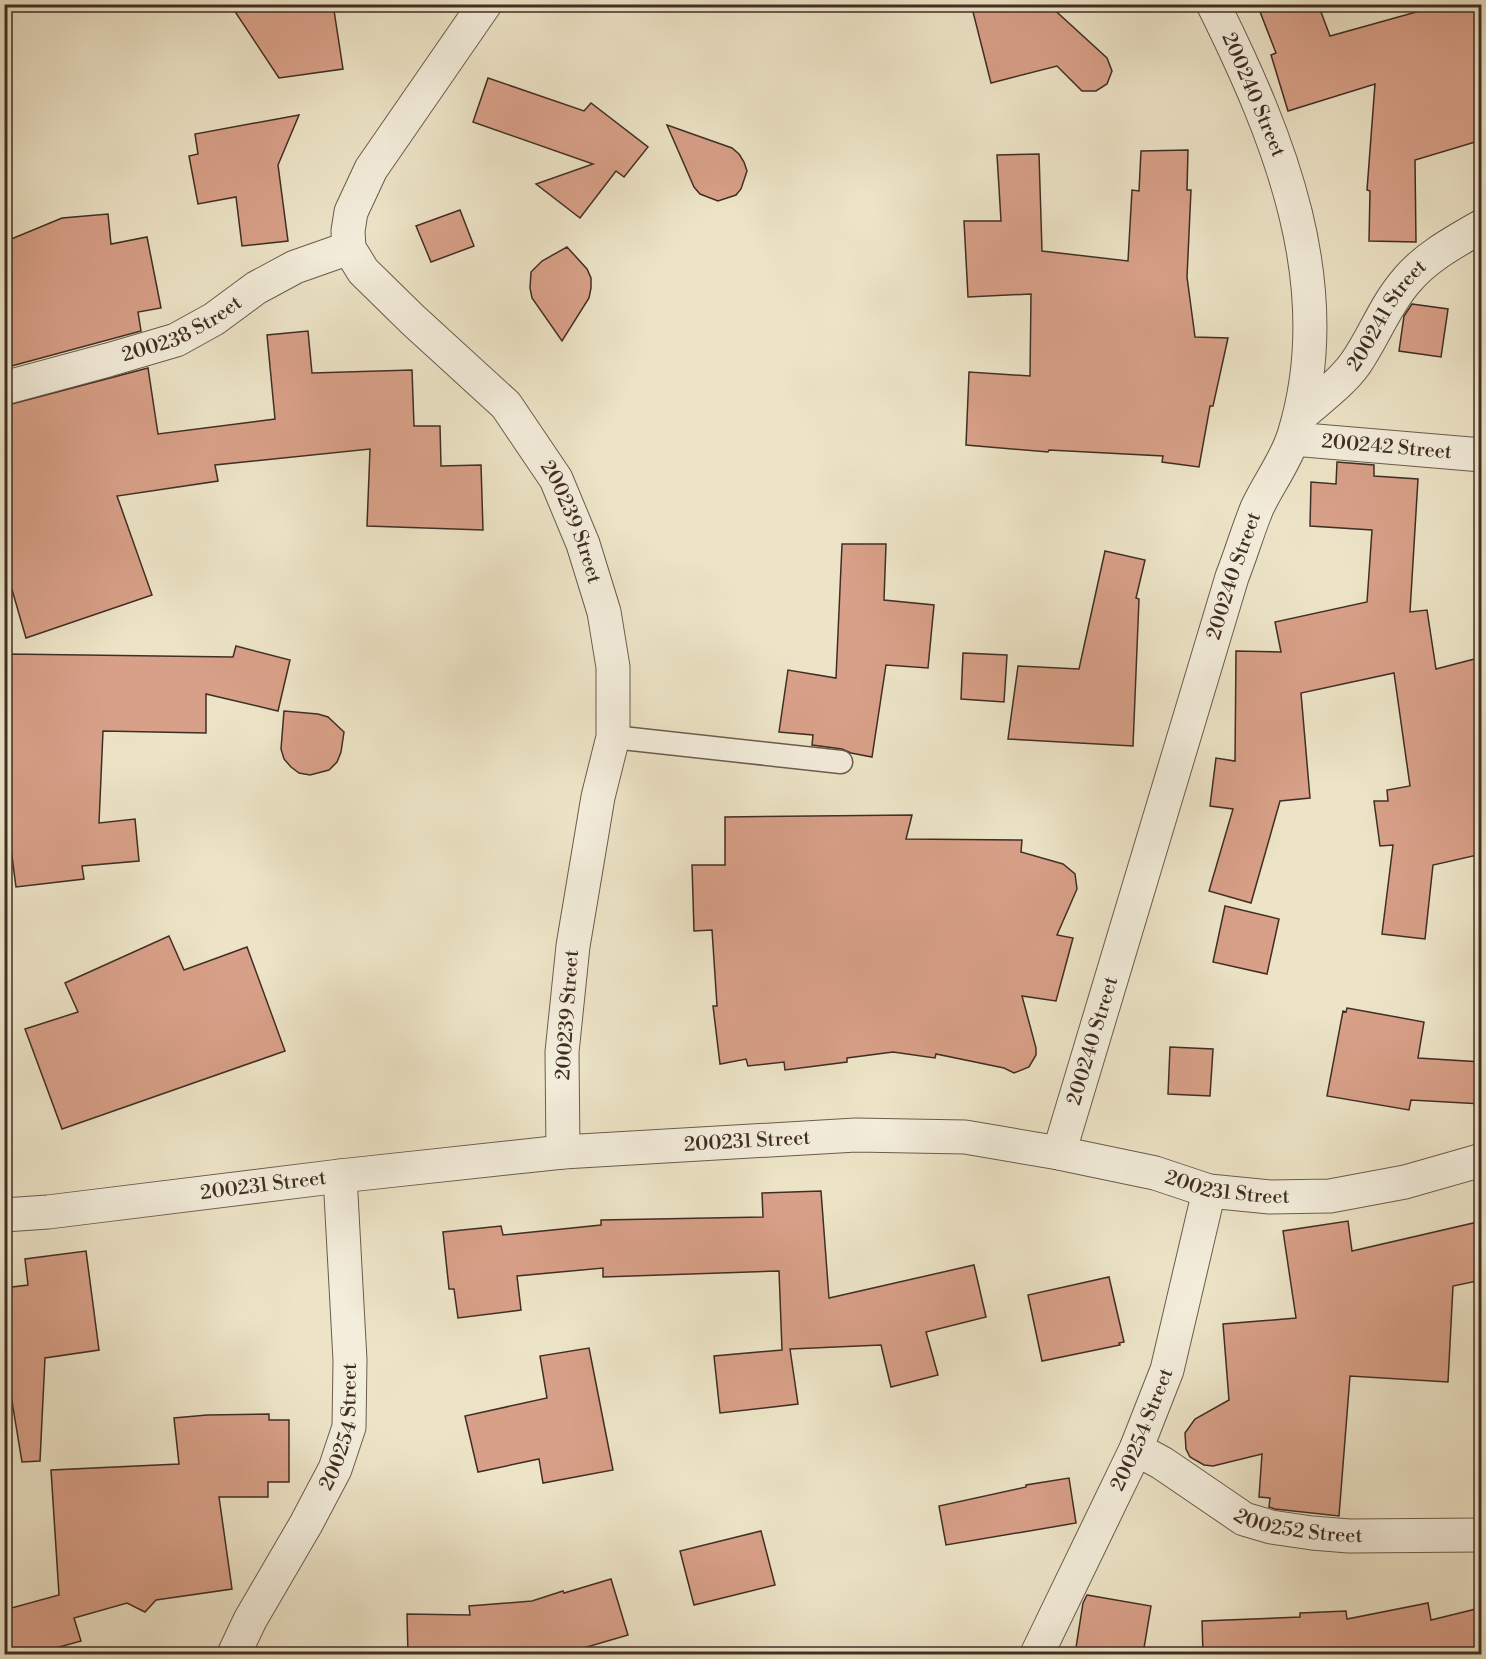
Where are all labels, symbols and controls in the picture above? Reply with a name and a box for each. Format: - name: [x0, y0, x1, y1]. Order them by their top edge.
- street label: 200240 Street: [1216, 29, 1290, 161]
- street label: 200241 Street: [1341, 254, 1432, 376]
- street label: 200238 Street: [119, 290, 247, 368]
- street label: 200242 Street: [1320, 429, 1453, 465]
- street label: 200239 Street: [535, 456, 607, 586]
- street label: 200240 Street: [1201, 508, 1267, 643]
- street label: 200239 Street: [551, 949, 585, 1081]
- street label: 200240 Street: [1062, 974, 1124, 1108]
- street label: 200231 Street: [683, 1125, 811, 1157]
- street label: 200231 Street: [199, 1165, 328, 1206]
- street label: 200231 Street: [1162, 1165, 1290, 1210]
- street label: 200254 Street: [314, 1363, 363, 1495]
- street label: 200254 Street: [1105, 1365, 1179, 1495]
- street label: 200252 Street: [1229, 1503, 1363, 1549]

